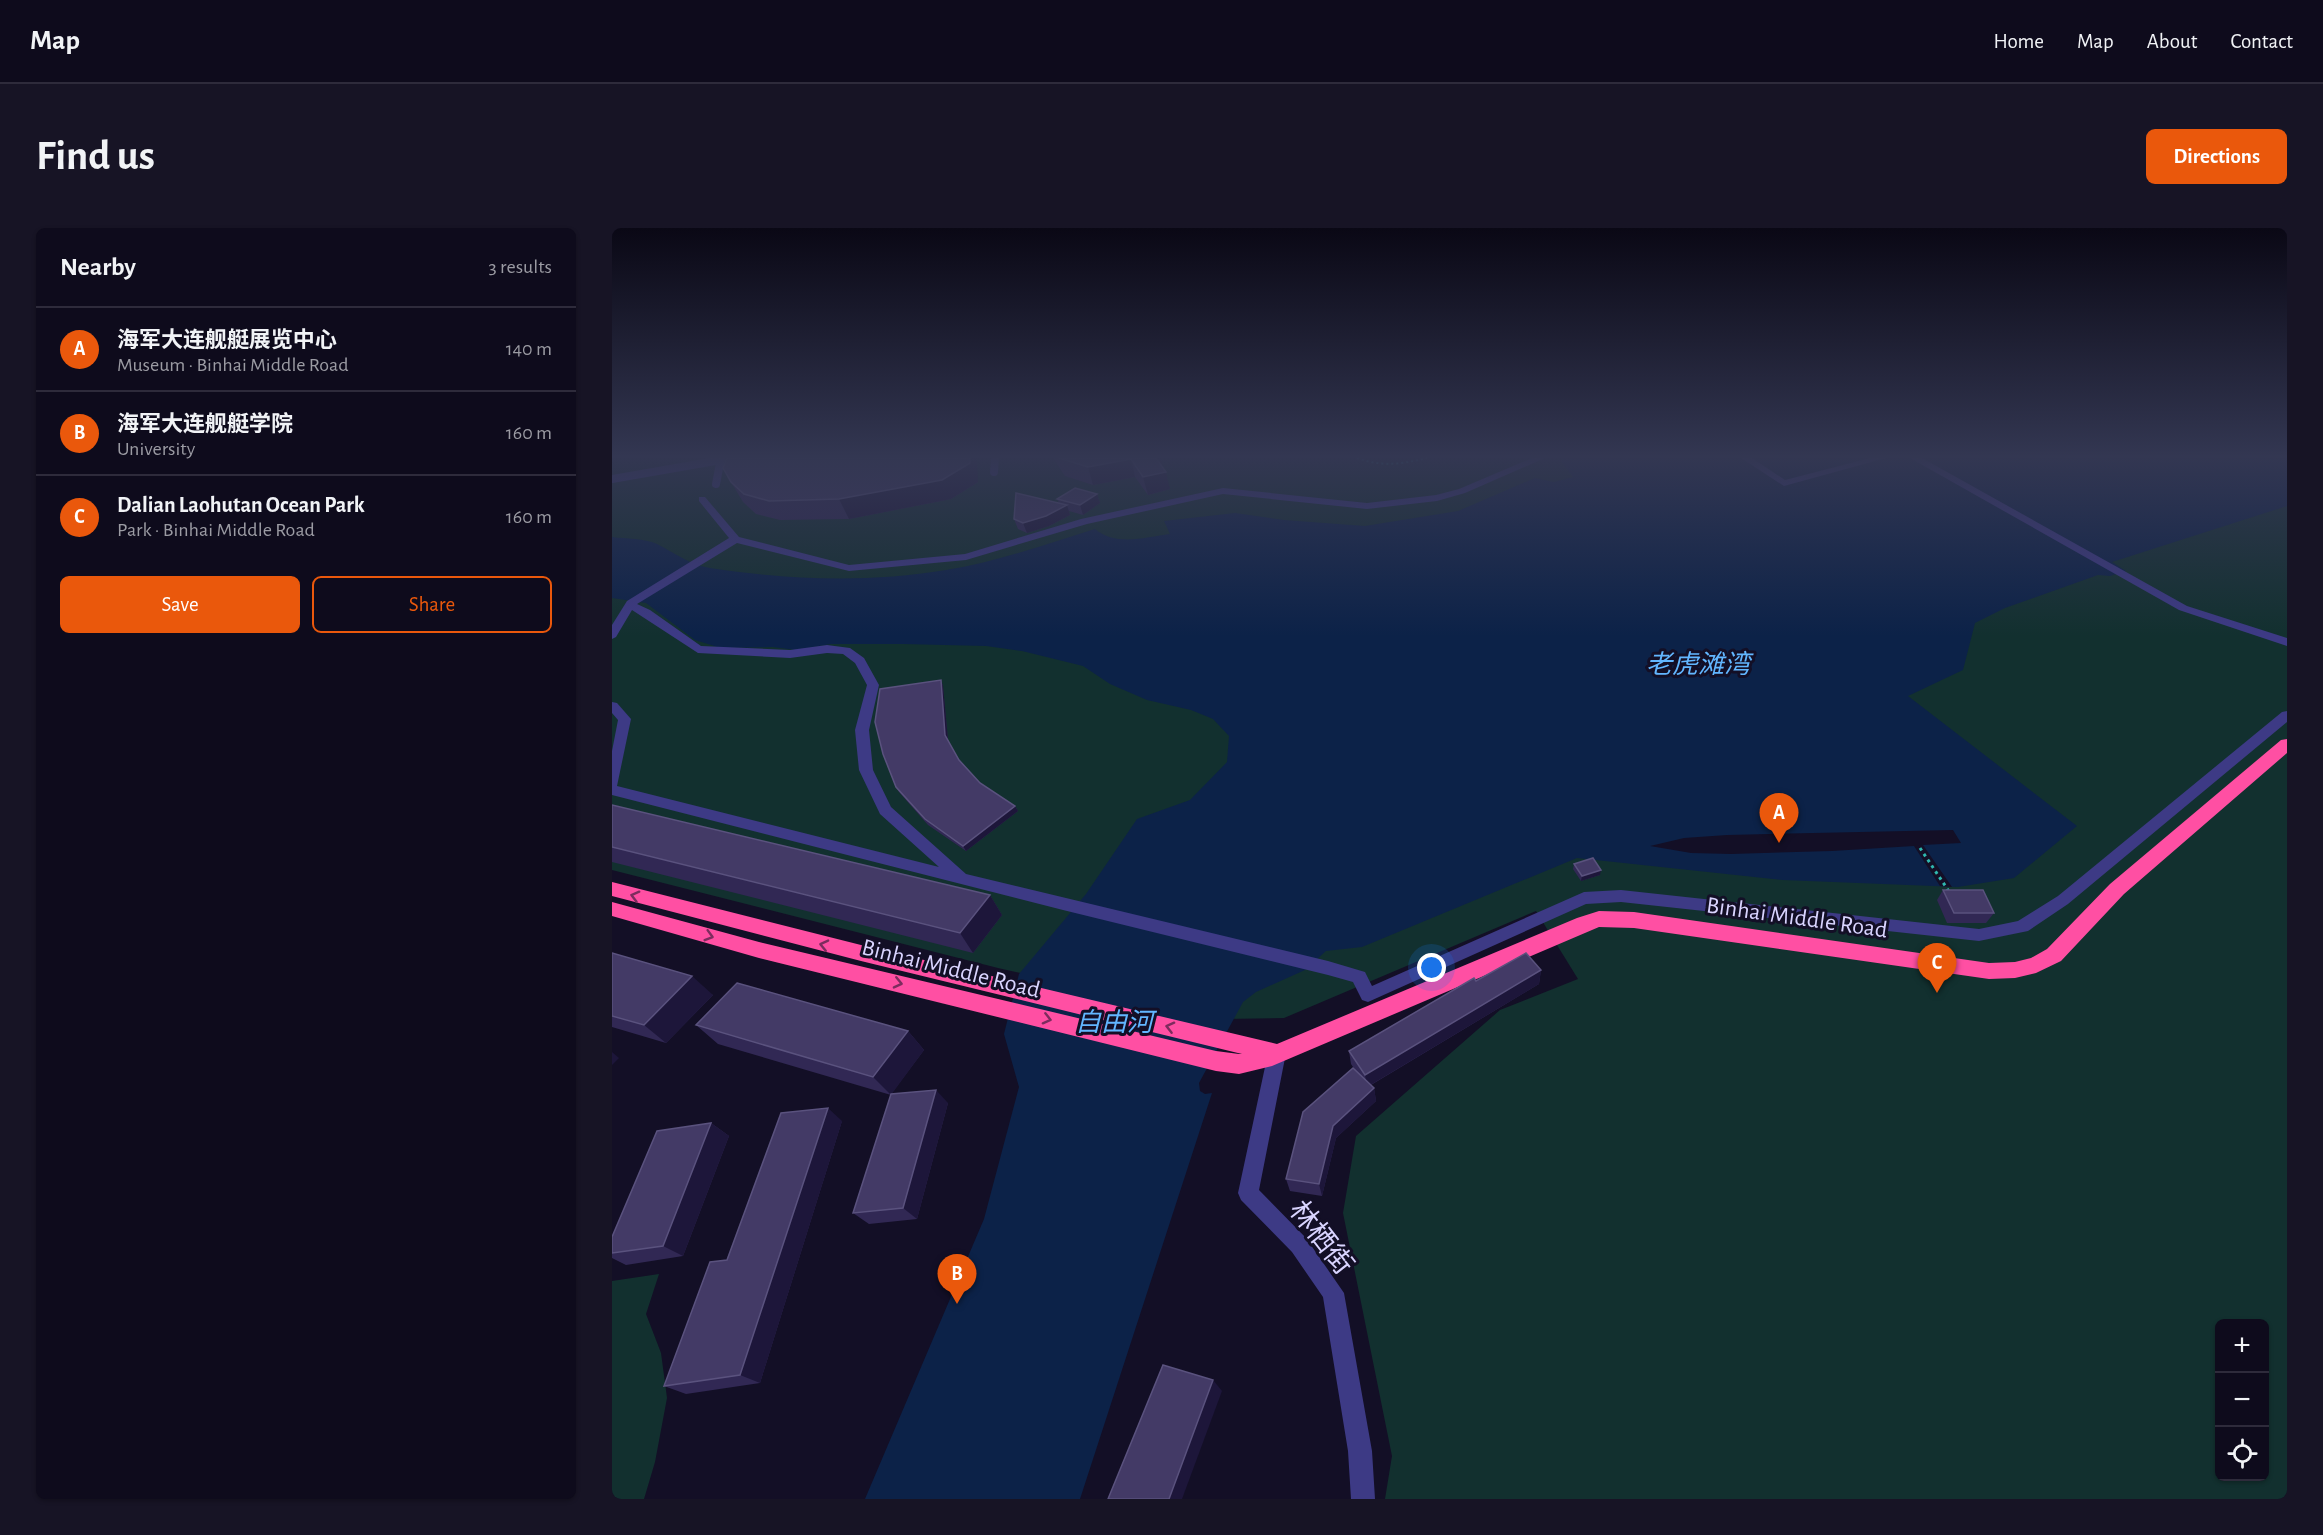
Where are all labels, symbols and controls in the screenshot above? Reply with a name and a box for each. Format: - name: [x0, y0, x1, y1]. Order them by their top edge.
- text: Map: [30, 27, 80, 55]
- text: Home: [1993, 31, 2044, 52]
- text: Map: [2077, 31, 2114, 52]
- text: About: [2147, 31, 2197, 52]
- text: Contact: [2230, 31, 2293, 52]
- button: Directions: [2146, 129, 2287, 184]
- text: Find us: [36, 135, 155, 177]
- text: Nearby: [60, 254, 136, 280]
- text: 3 results: [488, 257, 552, 277]
- text: 海军大连舰艇展览中心: [117, 329, 337, 351]
- text: A: [74, 339, 86, 359]
- text: 140 m: [506, 339, 552, 359]
- text: Museum · Binhai Middle Road: [117, 355, 349, 375]
- text: 海军大连舰艇学院: [117, 413, 293, 435]
- text: B: [74, 423, 85, 443]
- text: 160 m: [506, 423, 552, 443]
- text: University: [117, 439, 195, 459]
- text: Dalian Laohutan Ocean Park: [117, 494, 365, 516]
- text: C: [74, 507, 85, 527]
- text: 160 m: [506, 507, 552, 527]
- text: Park · Binhai Middle Road: [117, 520, 315, 540]
- button: Save: [60, 576, 300, 633]
- button: Share: [312, 576, 552, 633]
- water label: 老虎滩湾: [1646, 650, 1754, 678]
- pin: A: [1760, 794, 1798, 843]
- one-way arrow: [630, 890, 640, 903]
- street label: Binhai Middle Road: [1705, 893, 1889, 943]
- one-way arrow: [703, 929, 714, 941]
- street label: Binhai Middle Road: [859, 935, 1042, 1003]
- one-way arrow: [819, 939, 829, 952]
- pin: C: [1918, 944, 1956, 993]
- your location: [1417, 953, 1446, 982]
- one-way arrow: [893, 976, 903, 989]
- water label: 自由河: [1075, 1009, 1158, 1036]
- one-way arrow: [1042, 1012, 1052, 1025]
- one-way arrow: [1165, 1021, 1175, 1034]
- street label: 林栖街: [1284, 1195, 1359, 1280]
- pin: B: [938, 1254, 976, 1304]
- map controls: [2215, 1319, 2269, 1481]
- button: +: [2215, 1319, 2269, 1373]
- button: −: [2215, 1373, 2269, 1427]
- button: locate: [2215, 1427, 2269, 1481]

